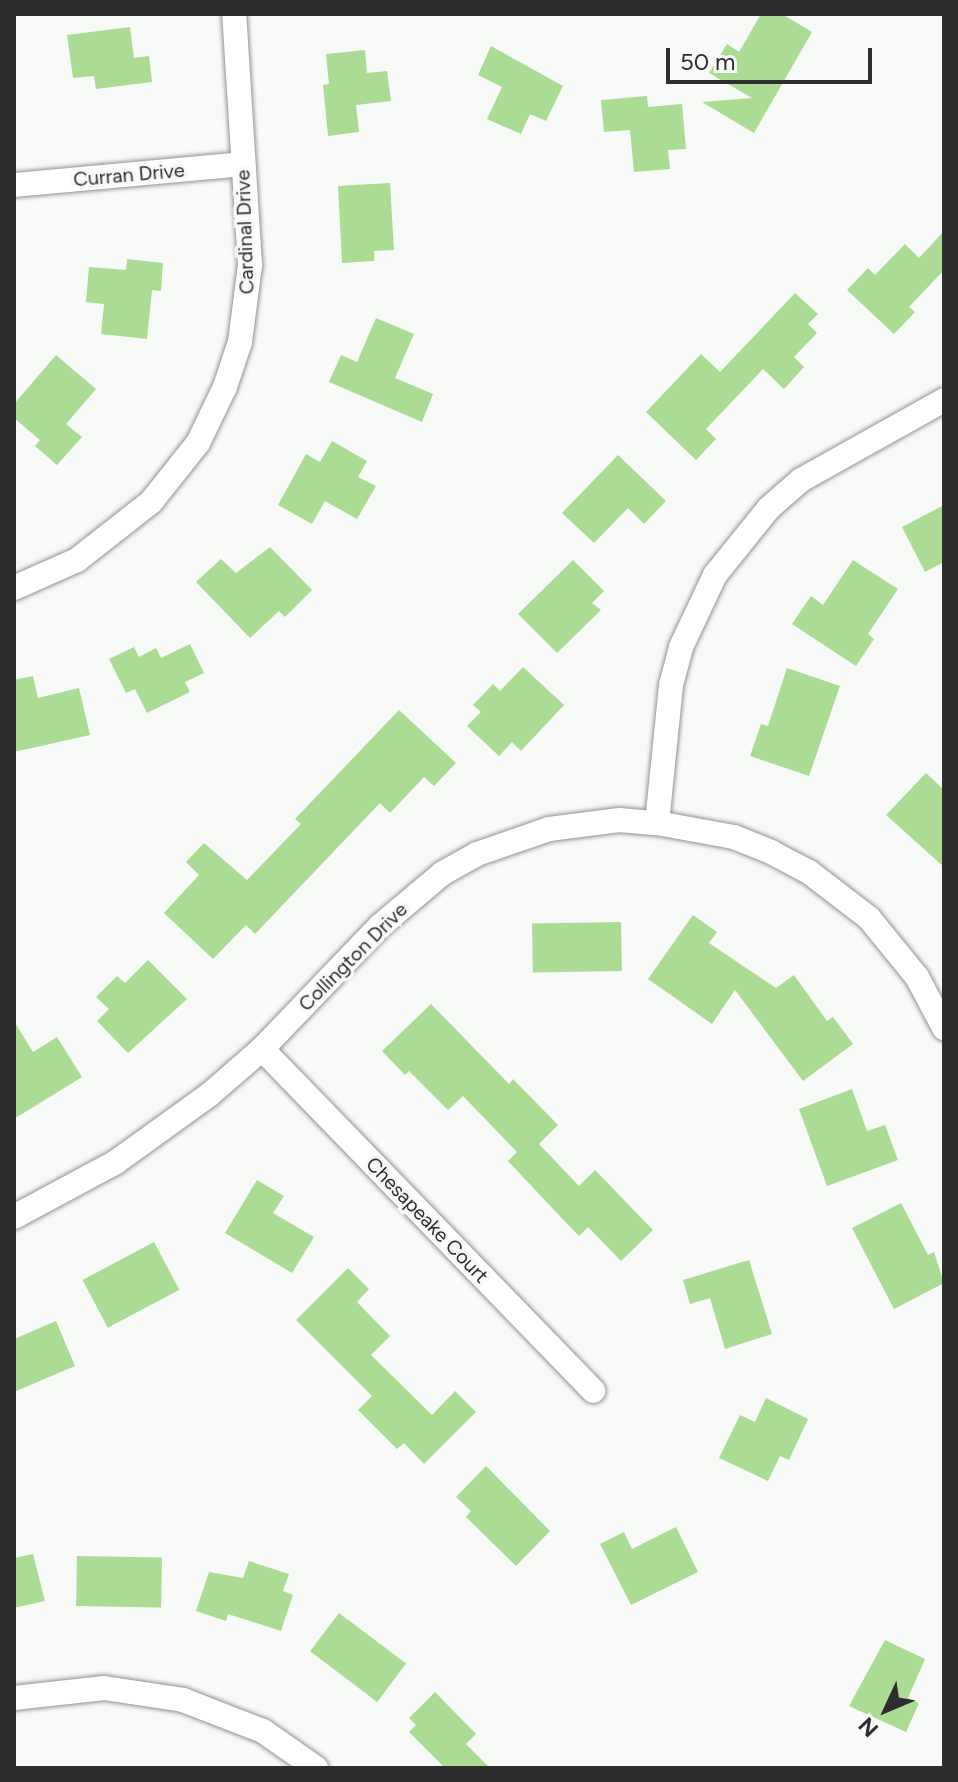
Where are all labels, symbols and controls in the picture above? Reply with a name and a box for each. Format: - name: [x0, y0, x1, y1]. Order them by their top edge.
- scale bar: [670, 32, 876, 82]
- text: 50 m: [680, 47, 736, 76]
- street label: Curran Drive: [72, 158, 186, 192]
- street label: Cardinal Drive: [231, 169, 259, 295]
- street label: Collington Drive: [294, 898, 412, 1016]
- street label: Chesapeake Court: [361, 1152, 493, 1288]
- north arrow: [846, 1670, 926, 1750]
- text: N: [853, 1712, 884, 1743]

